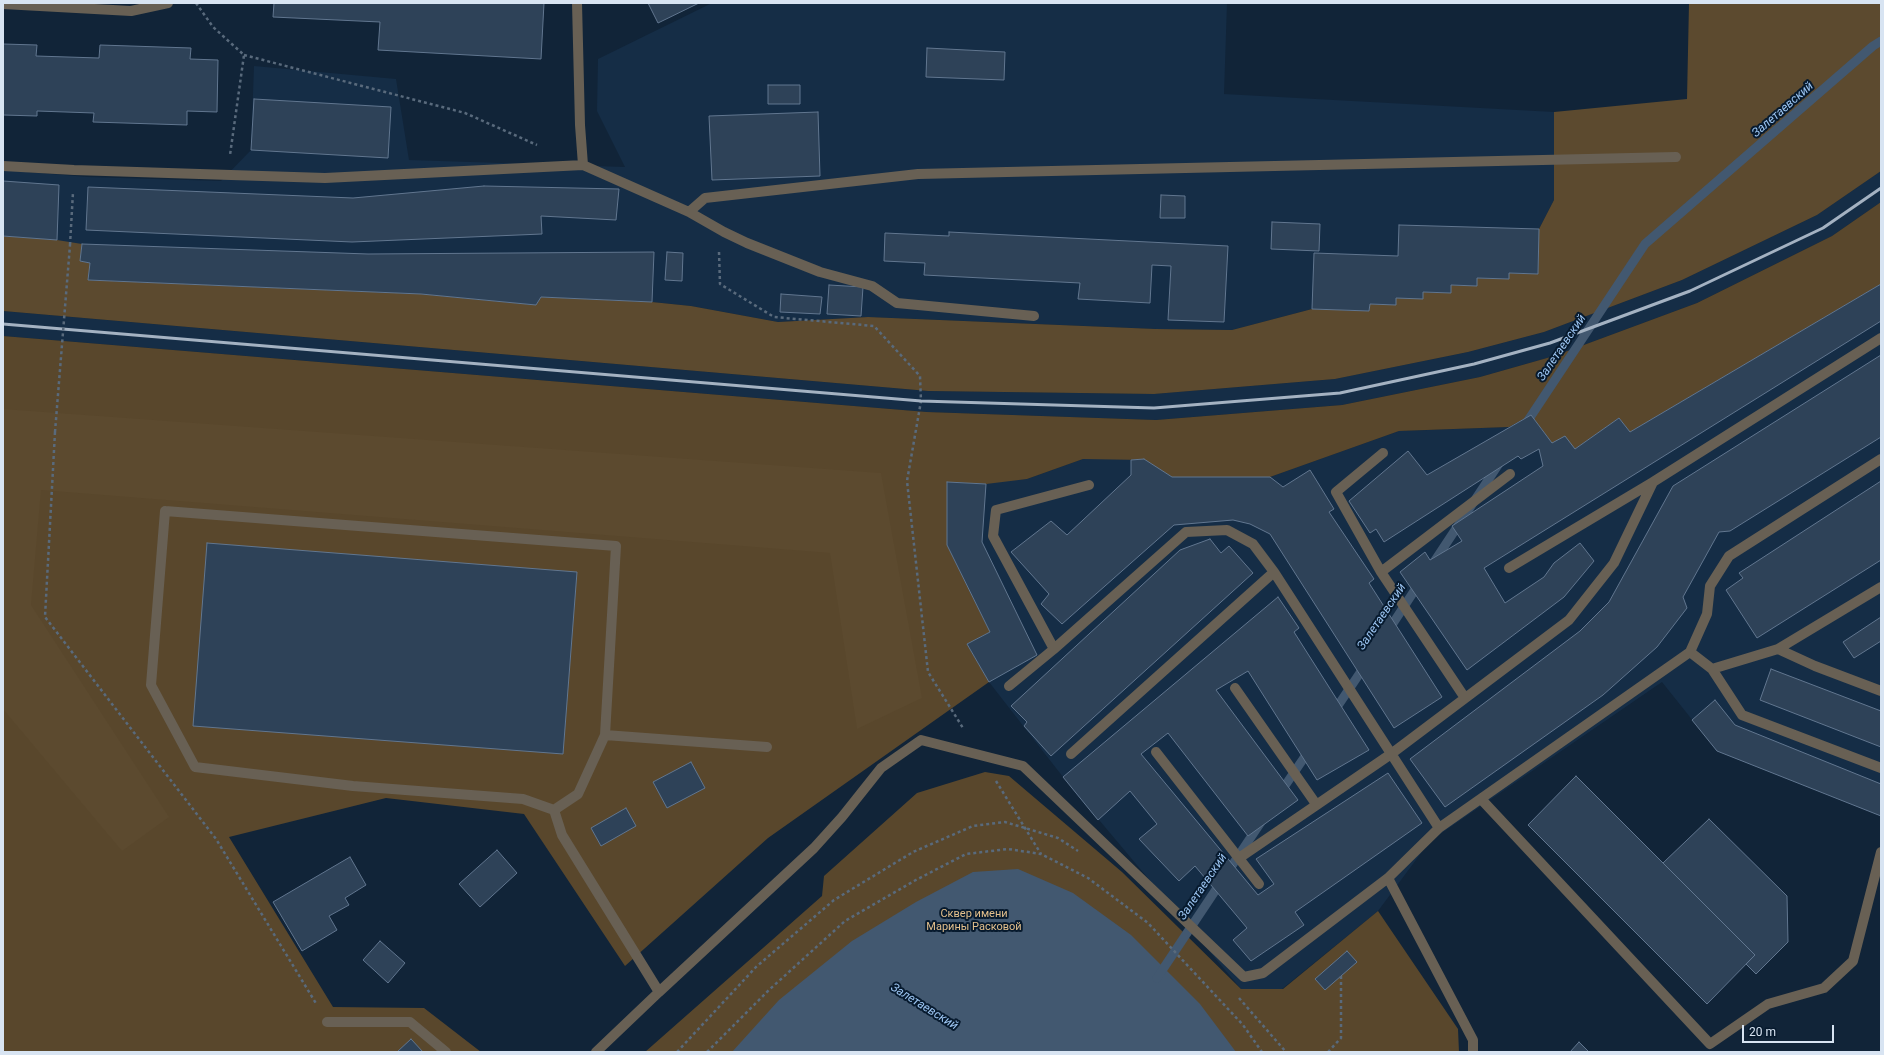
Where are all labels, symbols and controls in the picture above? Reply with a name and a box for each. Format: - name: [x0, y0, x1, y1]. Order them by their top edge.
- water label: Залетаевский: [1749, 79, 1817, 141]
- water label: Залетаевский: [1535, 312, 1589, 384]
- water label: Залетаевский: [1355, 581, 1409, 653]
- water label: Залетаевский: [1176, 851, 1230, 923]
- park label: Сквер имени Марины Расковой: [926, 907, 1022, 933]
- water label: Залетаевский: [888, 981, 960, 1033]
- scale bar: [1744, 1017, 1836, 1043]
- text: 20 m: [1749, 1025, 1776, 1039]

